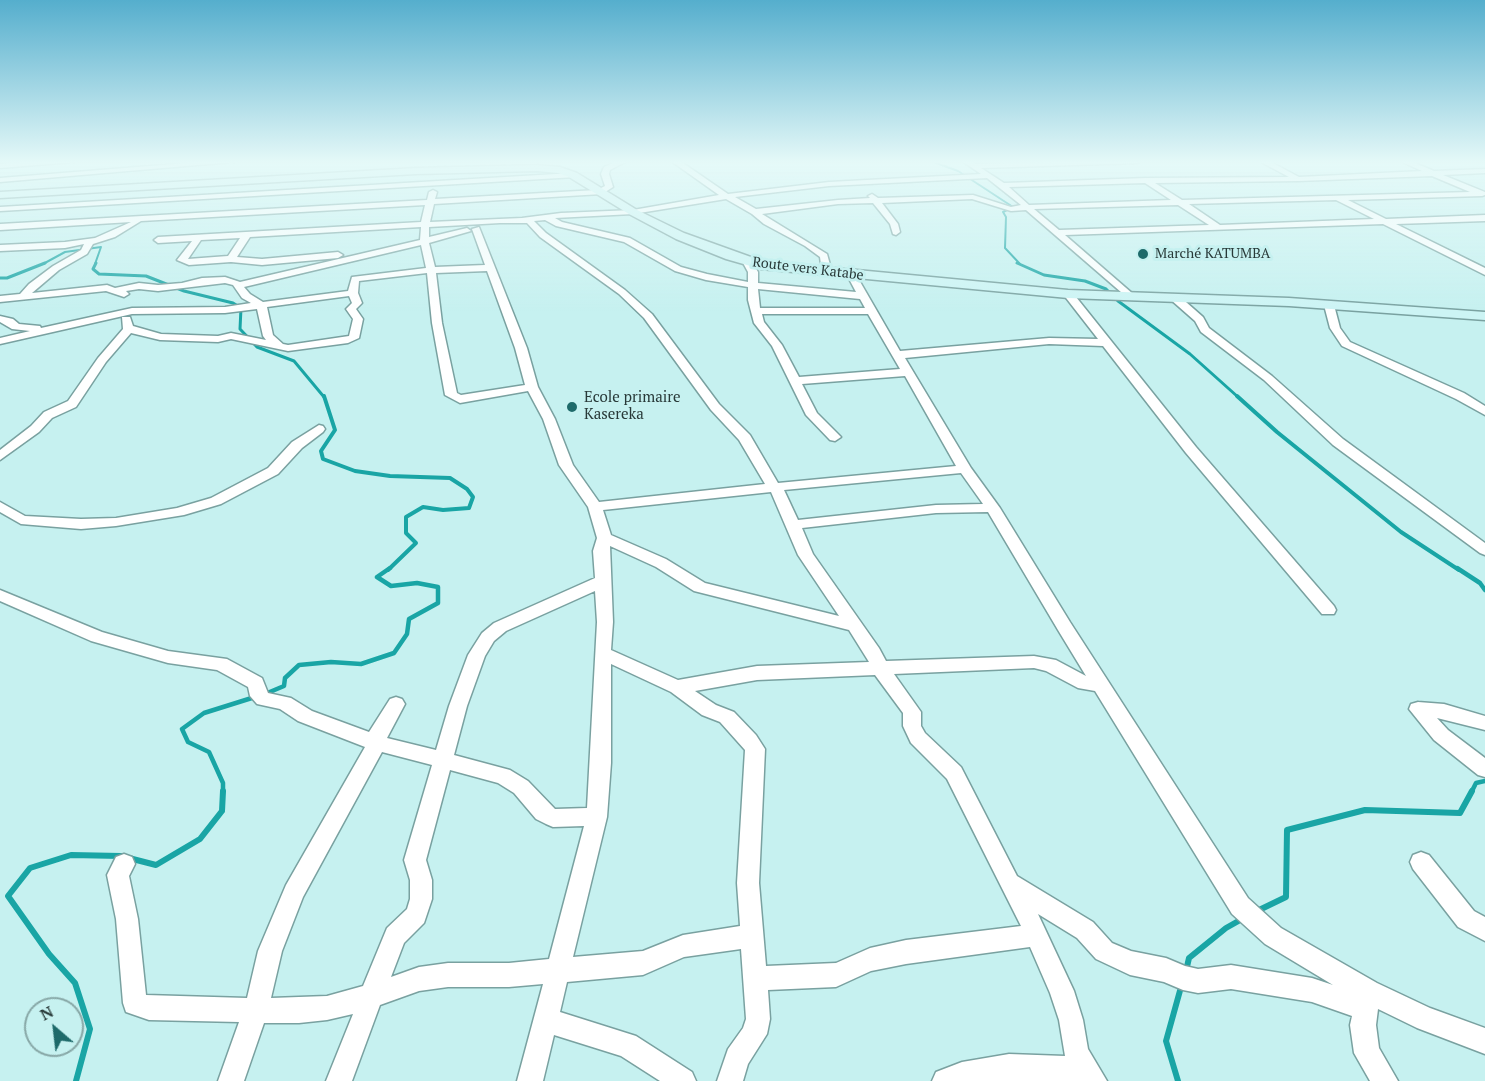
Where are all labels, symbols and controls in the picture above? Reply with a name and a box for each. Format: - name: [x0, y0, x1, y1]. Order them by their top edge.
- place label: Marché KATUMBA: [1155, 246, 1270, 262]
- marker: Marché KATUMBA: [1136, 247, 1150, 261]
- street label: Route vers Katabe: [751, 254, 865, 284]
- place label: Ecole primaire Kasereka: [584, 389, 681, 424]
- marker: Ecole primaire Kasereka: [565, 400, 579, 414]
- north arrow: [24, 997, 84, 1057]
- text: N: [36, 1000, 57, 1025]

